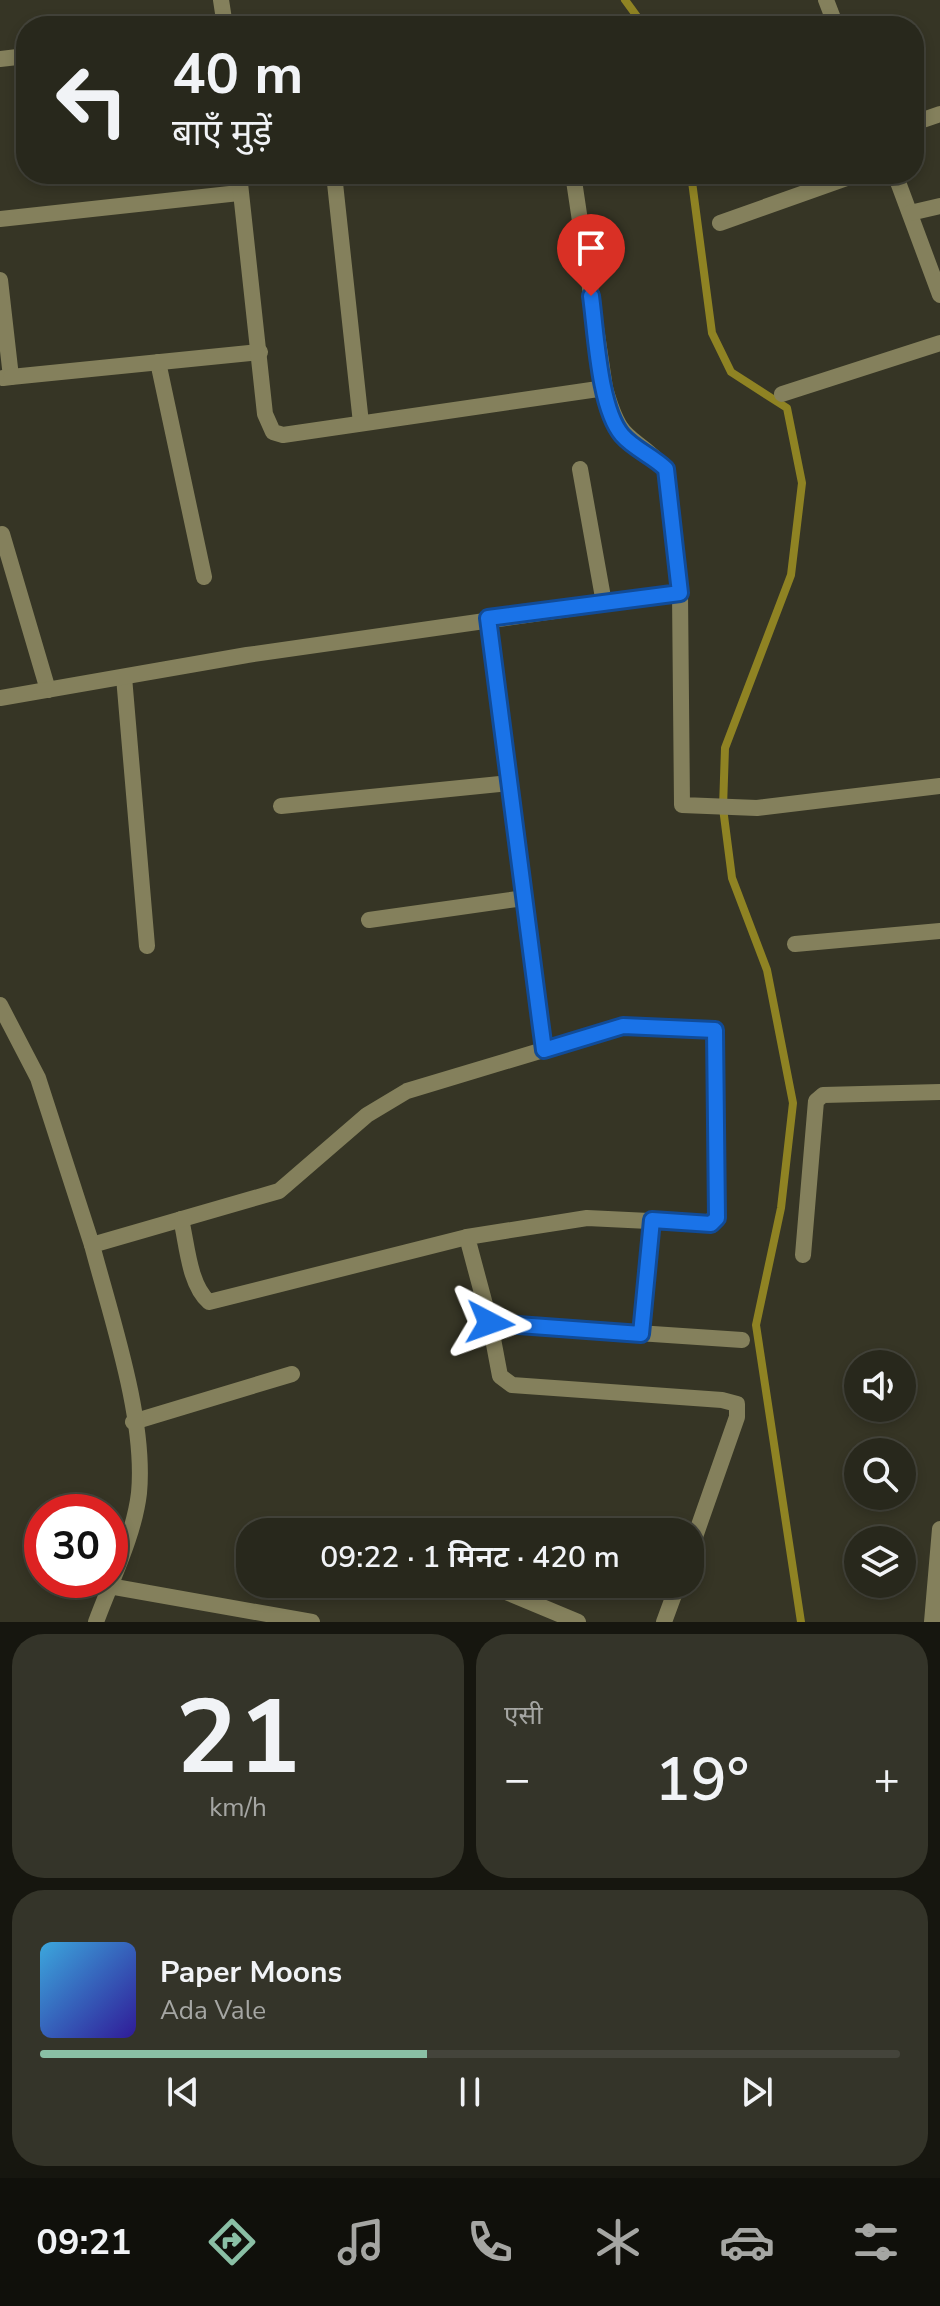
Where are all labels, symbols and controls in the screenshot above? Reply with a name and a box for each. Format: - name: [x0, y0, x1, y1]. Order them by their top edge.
- text: 40 m: [172, 36, 303, 113]
- icon: left: [40, 48, 144, 152]
- text: बाएँ मुड़ें: [172, 109, 272, 158]
- pin: [557, 214, 625, 296]
- icon: arrive: [569, 226, 613, 270]
- position arrow: [448, 1281, 532, 1365]
- map controls: [844, 1350, 916, 1598]
- button: sound: [844, 1350, 916, 1422]
- button: search: [844, 1438, 916, 1510]
- speed limit sign: 30: [24, 1494, 128, 1598]
- button: layers: [844, 1526, 916, 1598]
- text: 09:22 · 1 मिनट · 420 m: [320, 1537, 620, 1578]
- text: 21: [176, 1667, 300, 1809]
- text: एसी: [504, 1698, 543, 1733]
- text: 19°: [655, 1739, 749, 1821]
- text: −: [504, 1750, 530, 1810]
- text: +: [874, 1750, 900, 1810]
- text: km/h: [209, 1790, 267, 1825]
- text: Paper Moons: [160, 1952, 342, 1993]
- text: Ada Vale: [160, 1993, 266, 2028]
- icon: previous: [161, 2070, 205, 2114]
- icon: pause: [448, 2070, 492, 2114]
- icon: next: [735, 2070, 779, 2114]
- icon: directions: [204, 2214, 260, 2270]
- icon: music: [333, 2214, 389, 2270]
- icon: phone: [462, 2214, 518, 2270]
- icon: climate: [590, 2214, 646, 2270]
- icon: car: [719, 2214, 775, 2270]
- icon: filters: [848, 2214, 904, 2270]
- text: 09:21: [36, 2218, 132, 2267]

